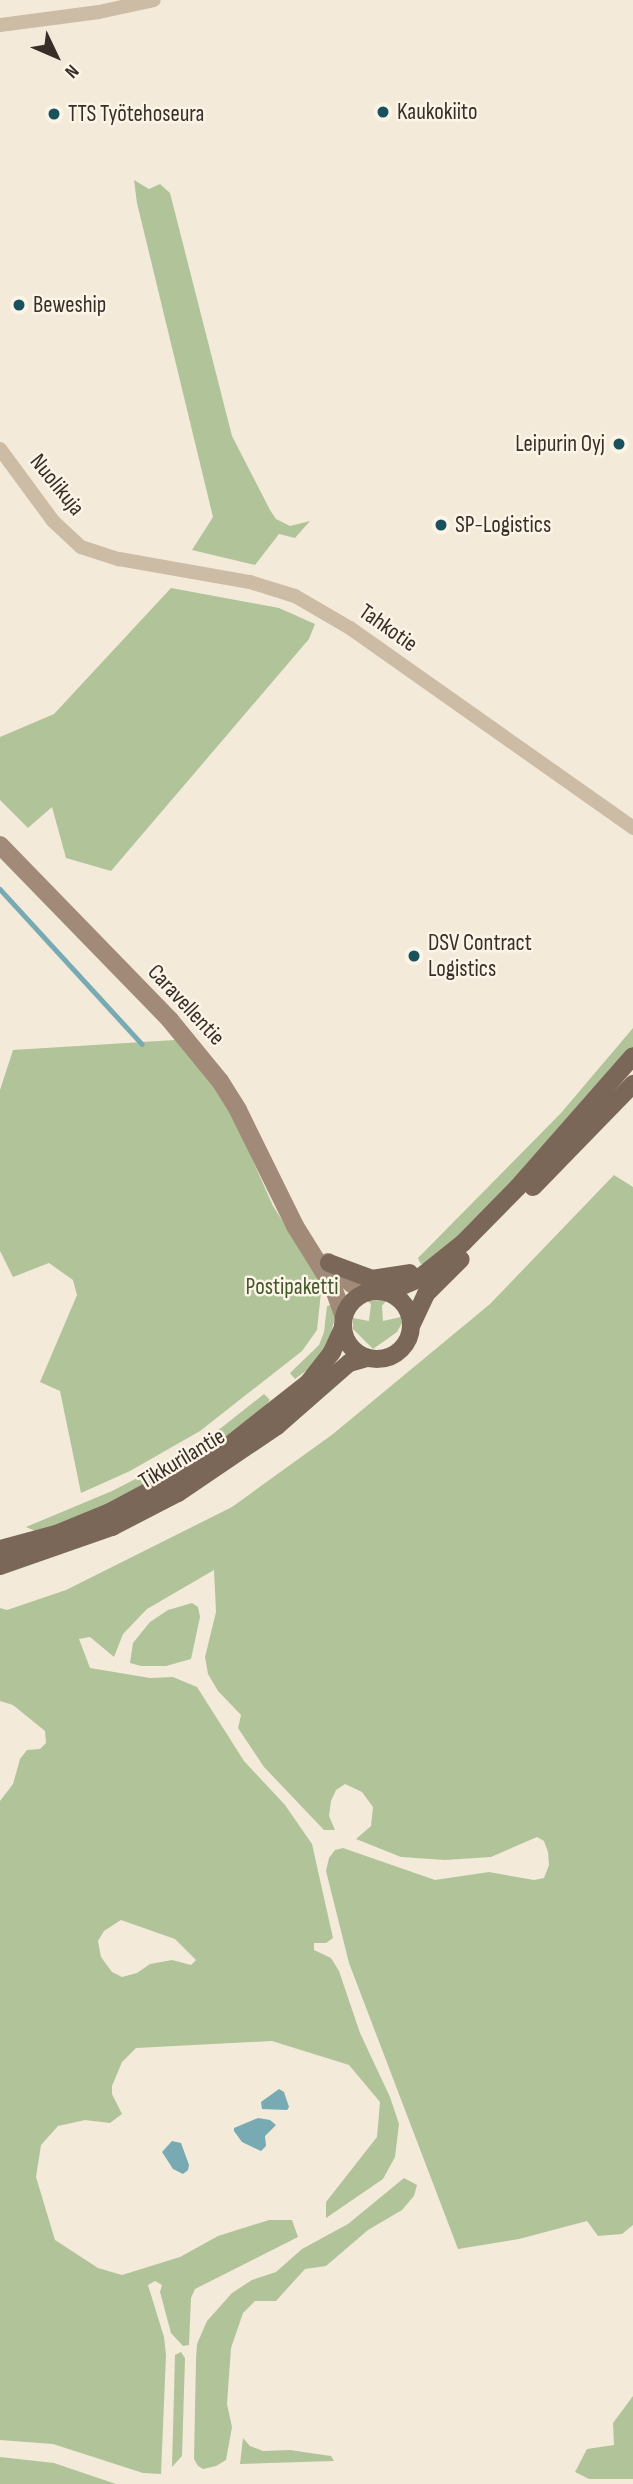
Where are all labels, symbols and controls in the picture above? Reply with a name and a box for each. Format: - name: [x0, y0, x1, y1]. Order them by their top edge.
- north arrow: [21, 21, 91, 91]
- text: N: [60, 59, 83, 83]
- place label: Kaukokiito: [397, 98, 477, 126]
- place label: TTS Työtehoseura: [68, 100, 204, 128]
- marker: Kaukokiito: [375, 104, 391, 120]
- marker: TTS Työtehoseura: [46, 106, 62, 122]
- place label: Beweship: [33, 291, 106, 319]
- marker: Beweship: [11, 297, 27, 313]
- place label: Leipurin Oyj: [515, 430, 605, 458]
- marker: Leipurin Oyj: [611, 436, 627, 452]
- street label: Nuolikuja: [24, 449, 90, 521]
- place label: SP-Logistics: [455, 511, 551, 539]
- marker: SP-Logistics: [433, 517, 449, 533]
- street label: Tahkotie: [353, 598, 423, 658]
- place label: DSV Contract Logistics: [428, 929, 532, 983]
- marker: DSV Contract Logistics: [406, 948, 422, 964]
- street label: Caravellentie: [142, 959, 230, 1051]
- park label: Postipaketti: [245, 1273, 339, 1301]
- street label: Tikkurilantie: [134, 1423, 230, 1495]

